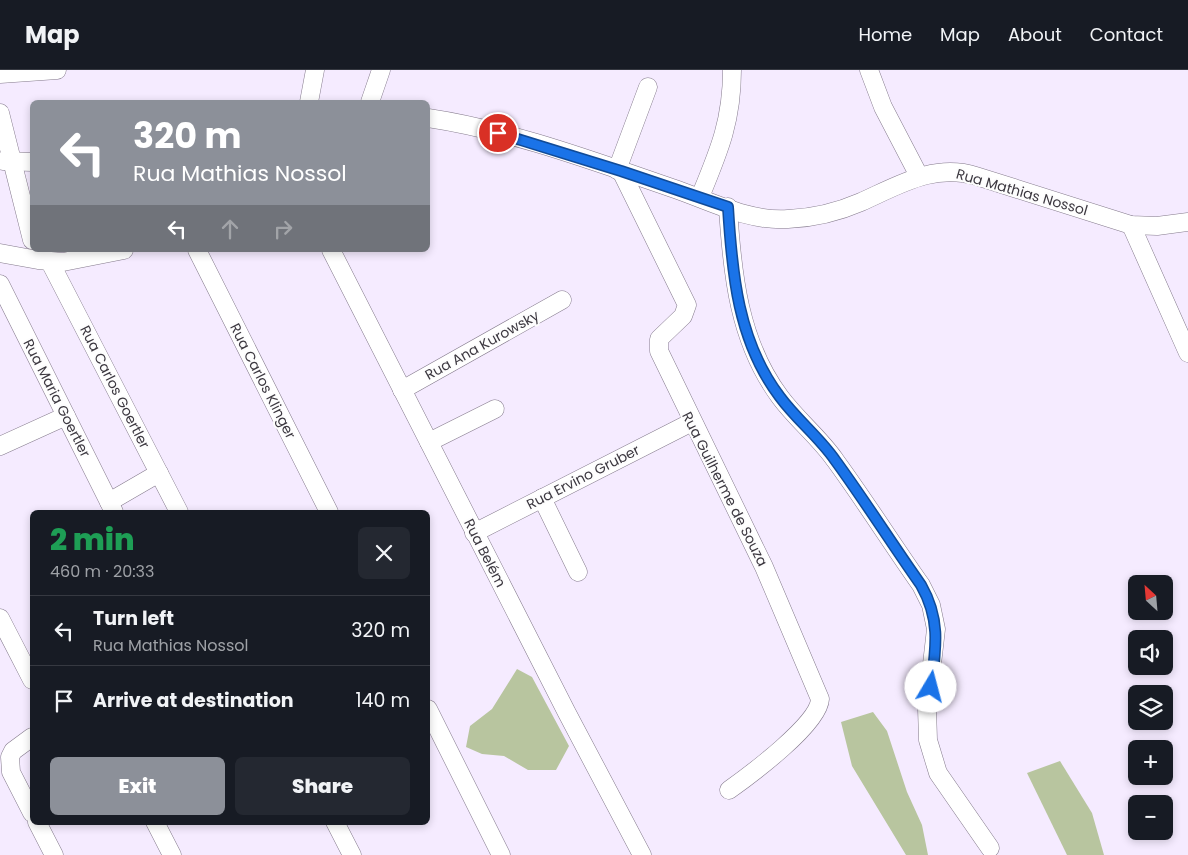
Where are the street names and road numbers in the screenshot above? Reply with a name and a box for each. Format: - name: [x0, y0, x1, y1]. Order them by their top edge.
- street label: Rua Mathias Nossol: [954, 164, 1090, 220]
- street label: Rua Ana Kurowsky: [421, 305, 543, 385]
- street label: Rua Carlos Klinger: [225, 320, 301, 442]
- street label: Rua Carlos Goertler: [75, 322, 155, 452]
- street label: Rua Maria Goertler: [19, 335, 95, 461]
- street label: Rua Guilherme de Souza: [677, 408, 773, 570]
- street label: Rua Ervino Gruber: [523, 440, 643, 514]
- street label: Rua Belém: [459, 515, 511, 591]

